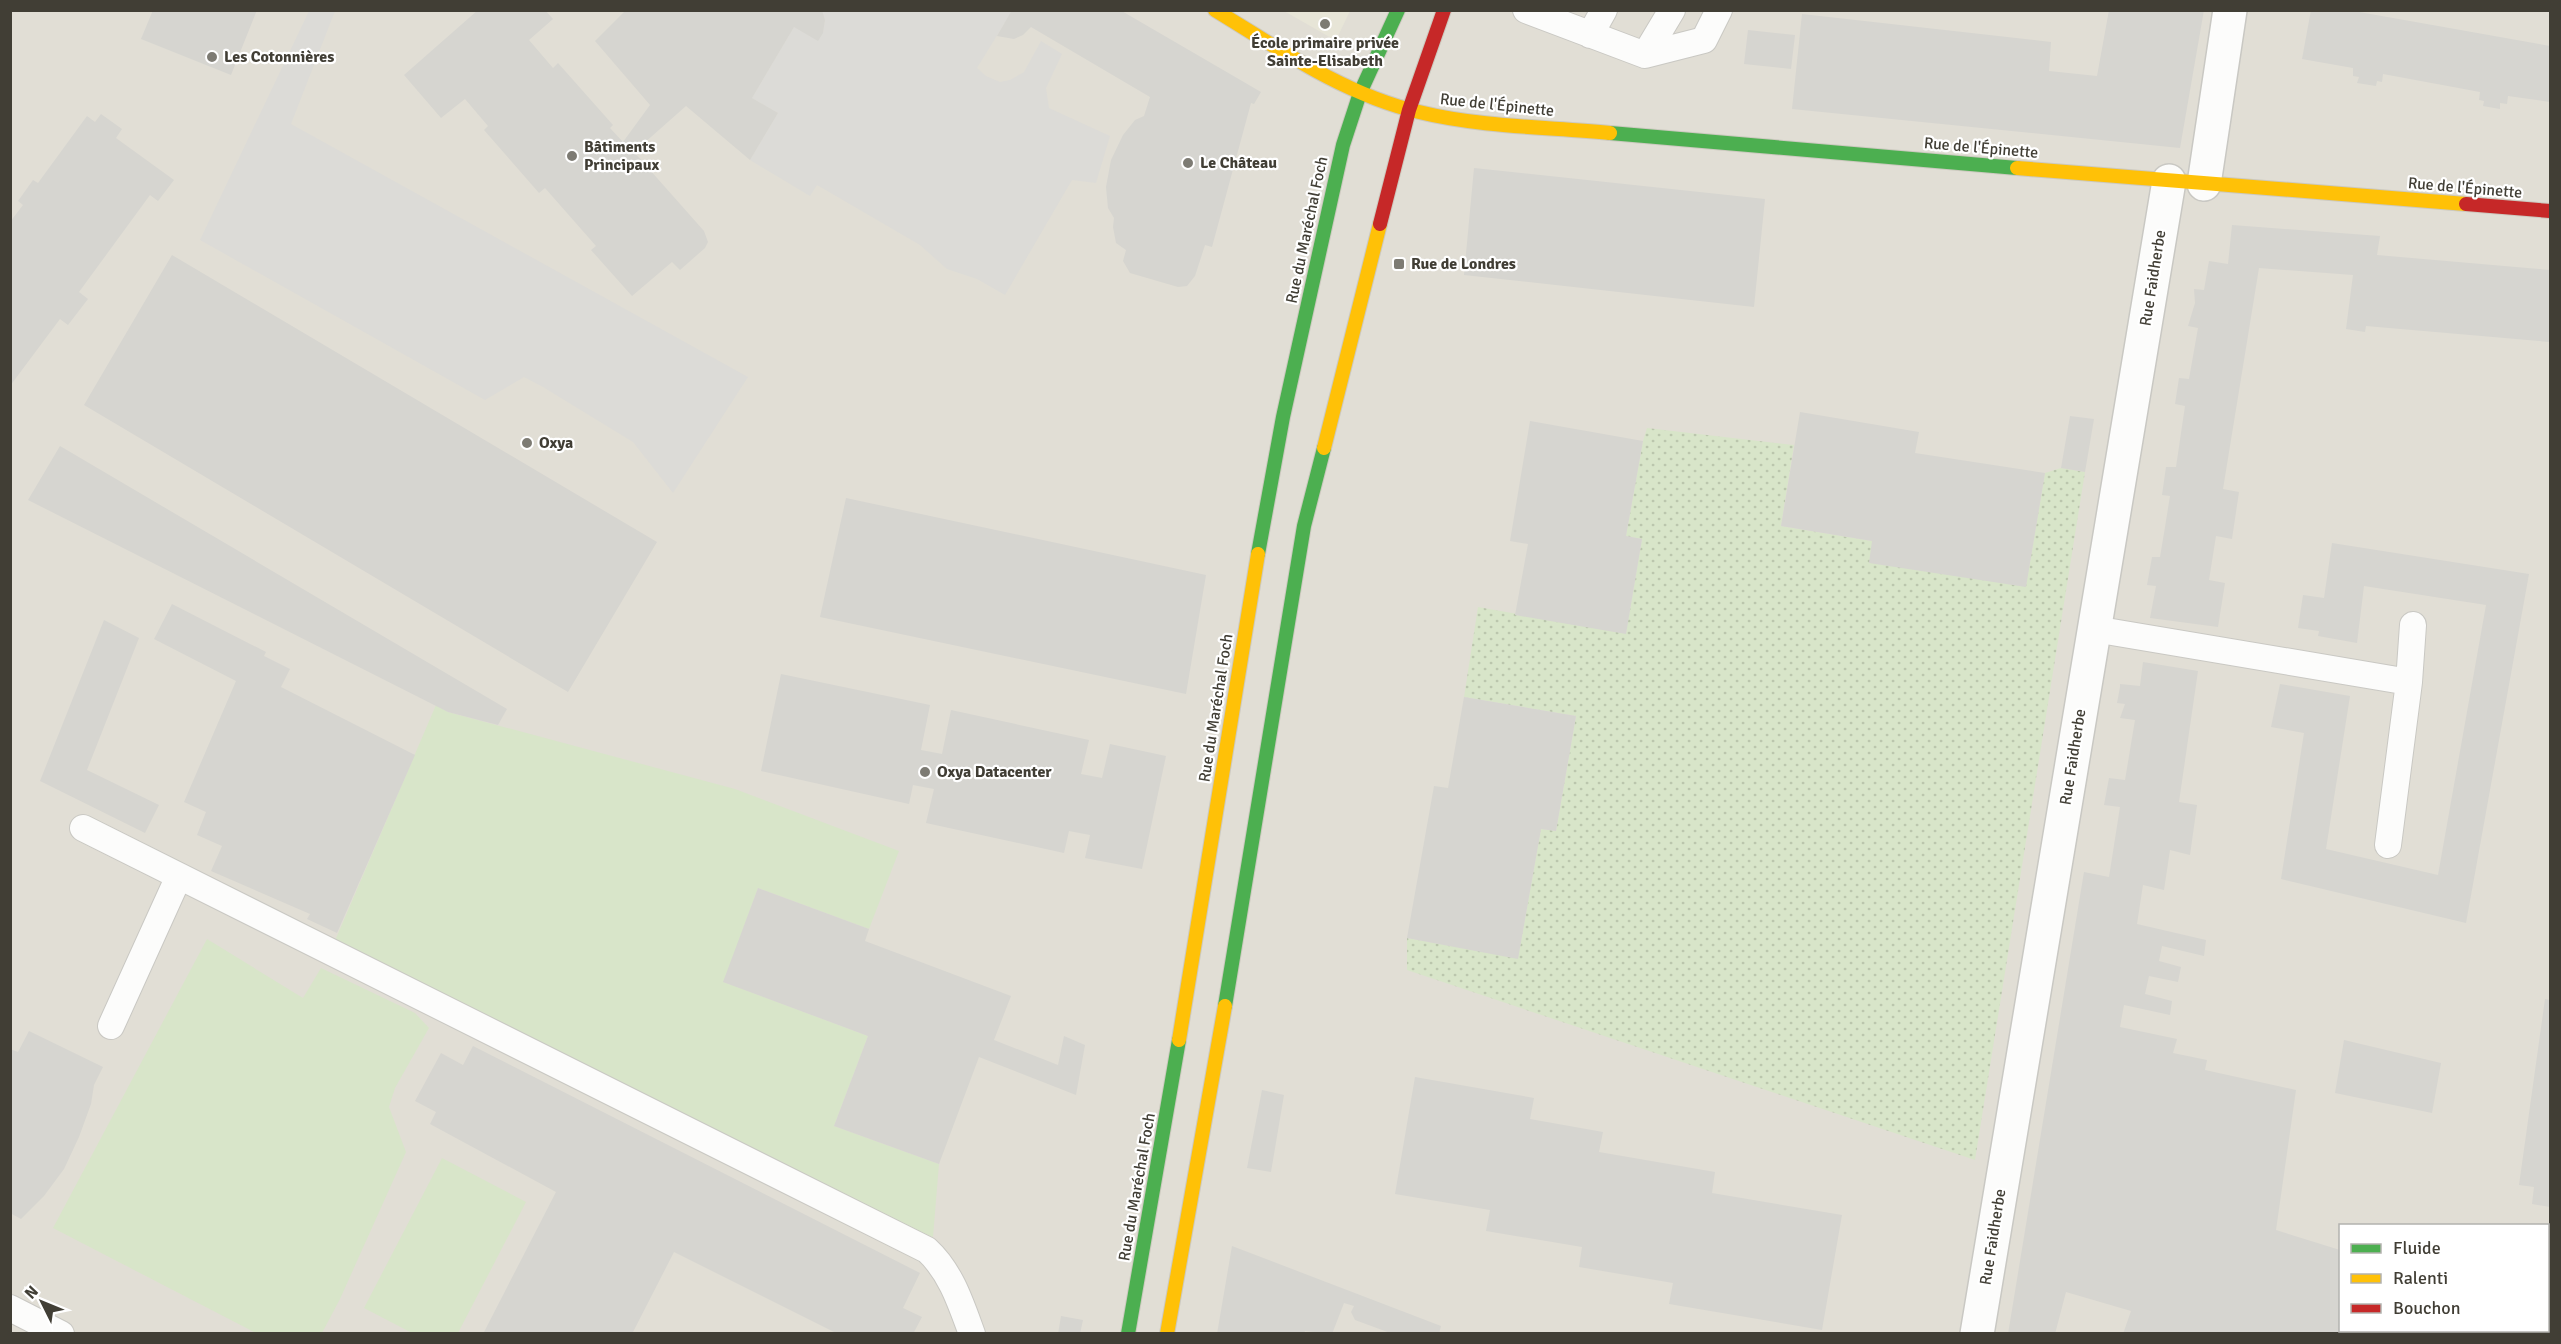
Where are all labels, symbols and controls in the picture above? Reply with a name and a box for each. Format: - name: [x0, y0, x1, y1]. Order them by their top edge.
- marker: École primaire privée Sainte-Elisabeth: [1318, 17, 1332, 31]
- place label: École primaire privée Sainte-Elisabeth: [1251, 33, 1399, 71]
- place label: Les Cotonnières: [224, 47, 334, 67]
- marker: Les Cotonnières: [205, 50, 219, 64]
- street label: Rue de l'Épinette: [1439, 89, 1555, 121]
- street label: Rue de l'Épinette: [1923, 133, 2039, 163]
- place label: Bâtiments Principaux: [584, 137, 660, 175]
- marker: Bâtiments Principaux: [565, 149, 579, 163]
- place label: Le Château: [1200, 153, 1277, 173]
- street label: Rue du Maréchal Foch: [1282, 155, 1332, 305]
- marker: Le Château: [1181, 156, 1195, 170]
- street label: Rue de l'Épinette: [2407, 173, 2523, 203]
- street label: Rue Faidherbe: [2136, 228, 2170, 328]
- place label: Rue de Londres: [1411, 254, 1516, 274]
- marker: Rue de Londres: [1392, 257, 1406, 271]
- place label: Oxya: [539, 433, 573, 453]
- marker: Oxya: [520, 436, 534, 450]
- street label: Rue du Maréchal Foch: [1194, 632, 1238, 784]
- street label: Rue Faidherbe: [2056, 707, 2090, 807]
- place label: Oxya Datacenter: [937, 762, 1052, 782]
- marker: Oxya Datacenter: [918, 765, 932, 779]
- street label: Rue du Maréchal Foch: [1114, 1111, 1160, 1263]
- street label: Rue Faidherbe: [1976, 1187, 2010, 1287]
- legend: [2339, 1224, 2549, 1332]
- text: Fluide: [2393, 1237, 2441, 1259]
- text: Ralenti: [2393, 1267, 2448, 1289]
- north arrow: [12, 1272, 72, 1332]
- text: N: [21, 1282, 43, 1303]
- text: Bouchon: [2393, 1297, 2461, 1319]

